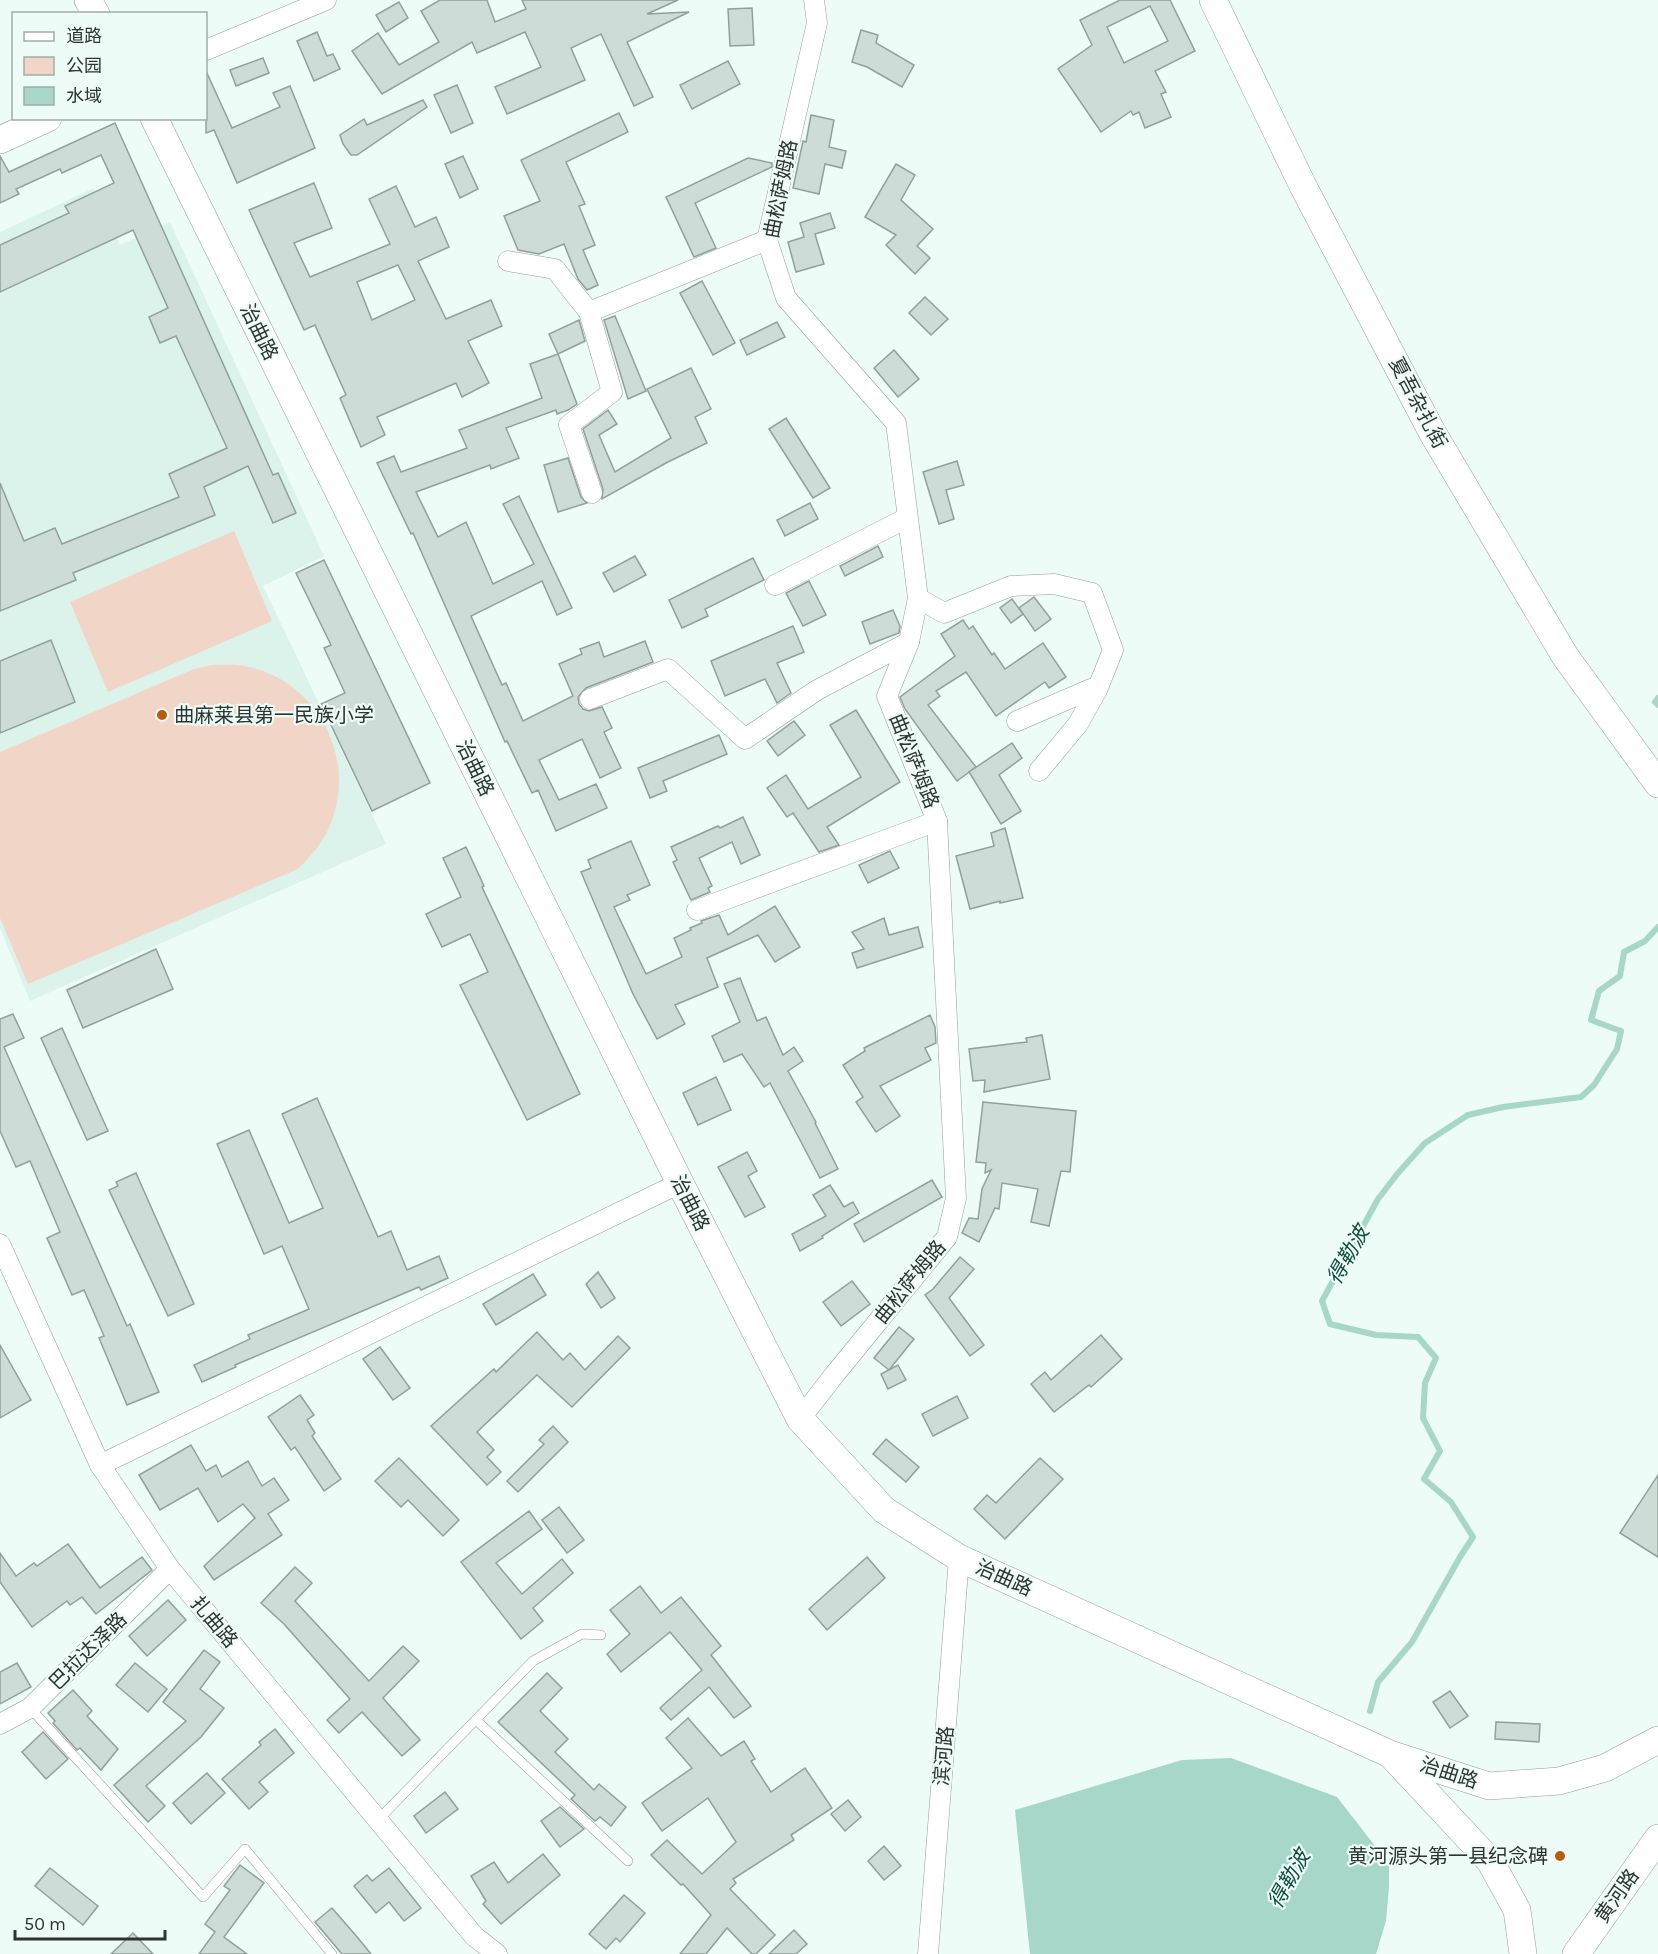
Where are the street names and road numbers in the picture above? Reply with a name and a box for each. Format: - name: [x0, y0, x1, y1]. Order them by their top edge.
- street label: 曲松萨姆路: [760, 138, 802, 240]
- street label: 治曲路: [236, 300, 282, 364]
- street label: 夏吾杂扎街: [1384, 353, 1452, 453]
- street label: 曲松萨姆路: [885, 710, 943, 812]
- street label: 治曲路: [452, 736, 498, 800]
- street label: 治曲路: [666, 1171, 714, 1235]
- street label: 曲松萨姆路: [870, 1236, 950, 1328]
- street label: 治曲路: [972, 1555, 1036, 1601]
- street label: 扎曲路: [186, 1592, 242, 1652]
- street label: 巴拉达泽路: [45, 1608, 131, 1694]
- street label: 滨河路: [930, 1725, 958, 1787]
- street label: 治曲路: [1417, 1753, 1481, 1793]
- street label: 黄河路: [1590, 1865, 1644, 1927]

